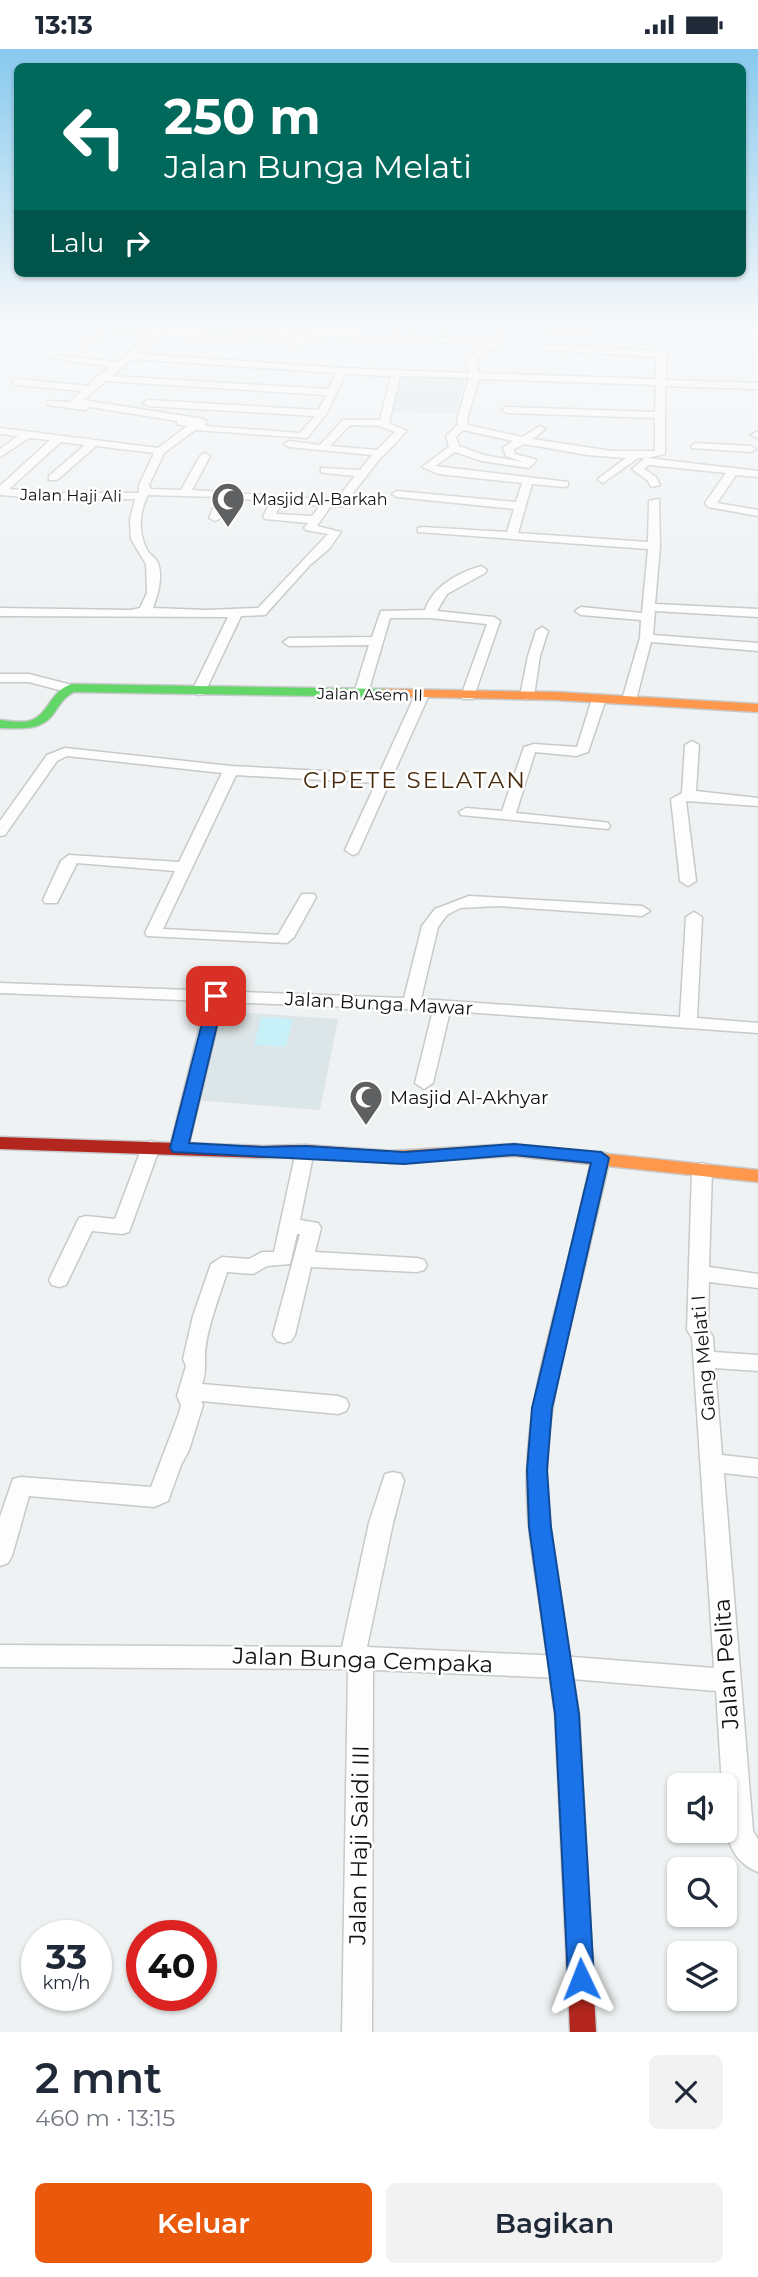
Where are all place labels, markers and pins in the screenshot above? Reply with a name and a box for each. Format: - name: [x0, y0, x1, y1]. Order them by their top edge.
- mosque icon: Masjid Al-Barkah: [209, 480, 247, 529]
- place label: Masjid Al-Barkah: [252, 490, 388, 509]
- pin: [186, 966, 246, 1026]
- mosque icon: Masjid Al-Akhyar: [347, 1078, 385, 1127]
- place label: Masjid Al-Akhyar: [390, 1086, 549, 1109]

